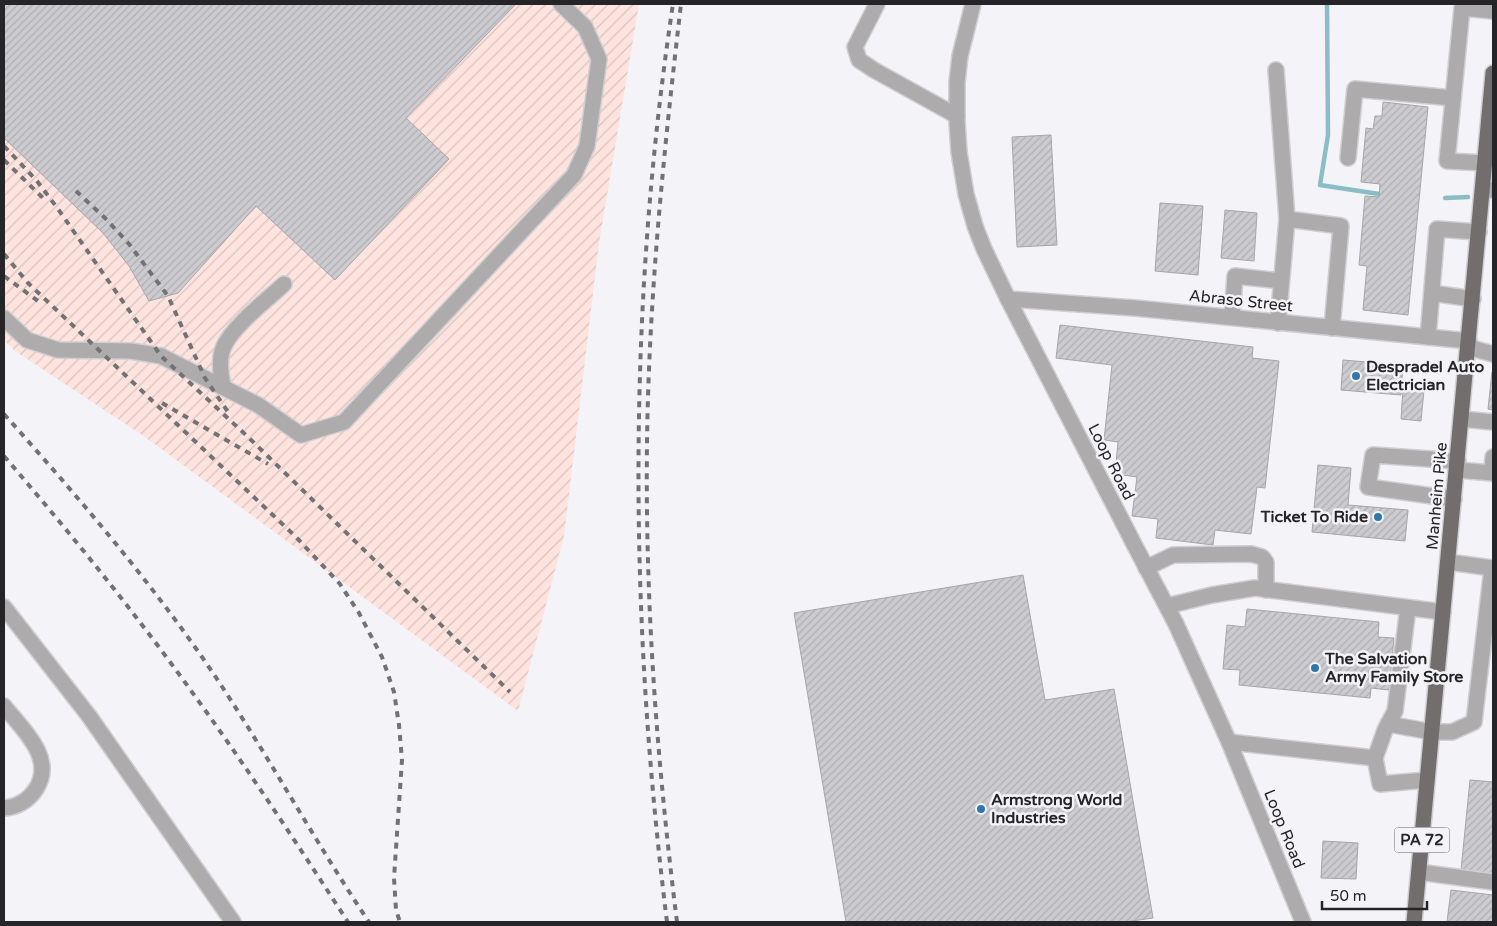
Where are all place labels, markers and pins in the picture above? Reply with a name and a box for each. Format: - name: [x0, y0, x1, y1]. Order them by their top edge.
- place label: Despradel Auto Electrician: [1366, 357, 1484, 395]
- marker: Despradel Auto Electrician: [1350, 370, 1362, 382]
- place label: Ticket To Ride: [1260, 507, 1368, 527]
- marker: Ticket To Ride: [1372, 511, 1384, 523]
- place label: The Salvation Army Family Store: [1324, 649, 1463, 687]
- marker: The Salvation Army Family Store: [1309, 662, 1321, 674]
- place label: Armstrong World Industries: [991, 790, 1122, 828]
- marker: Armstrong World Industries: [975, 803, 987, 815]

